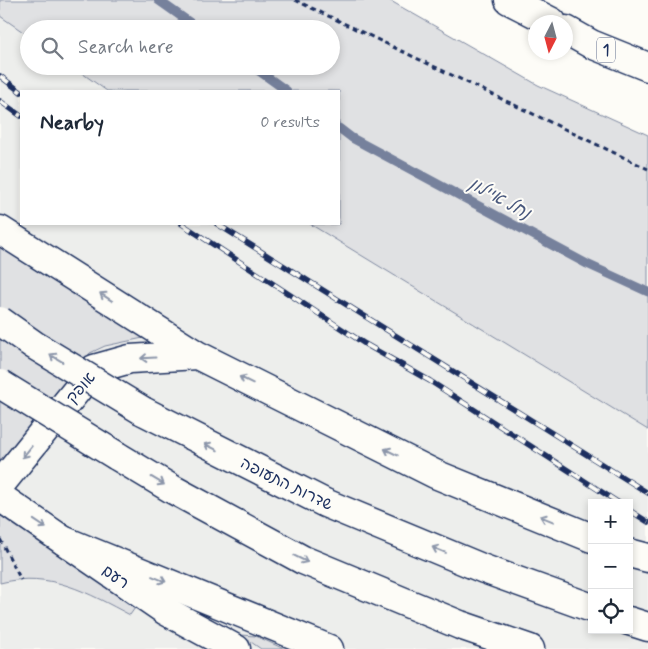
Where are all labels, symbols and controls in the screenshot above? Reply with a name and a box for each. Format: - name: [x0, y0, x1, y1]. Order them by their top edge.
- north arrow: [528, 15, 573, 60]
- search box: [20, 20, 340, 75]
- icon: search: [38, 34, 66, 62]
- text: Search here: [78, 35, 174, 60]
- road number: 1: [597, 38, 615, 62]
- text: Nearby: [40, 109, 104, 137]
- text: 0 results: [260, 112, 320, 133]
- water label: נחל איילון: [464, 172, 536, 226]
- one-way arrow: [99, 292, 113, 303]
- one-way arrow: [49, 353, 63, 363]
- one-way arrow: [140, 354, 156, 363]
- street label: אופק: [62, 368, 100, 408]
- one-way arrow: [239, 375, 254, 384]
- one-way arrow: [204, 441, 219, 451]
- one-way arrow: [21, 445, 32, 458]
- one-way arrow: [384, 447, 399, 456]
- street label: שדרות התעופה: [237, 453, 336, 516]
- one-way arrow: [151, 476, 165, 486]
- map controls: [588, 499, 633, 634]
- button: +: [588, 499, 633, 544]
- one-way arrow: [540, 514, 555, 524]
- one-way arrow: [33, 519, 47, 529]
- button: −: [588, 544, 633, 589]
- one-way arrow: [432, 545, 447, 554]
- one-way arrow: [293, 555, 308, 564]
- street label: רעם: [97, 560, 133, 594]
- one-way arrow: [151, 574, 166, 584]
- button: locate: [588, 589, 633, 634]

